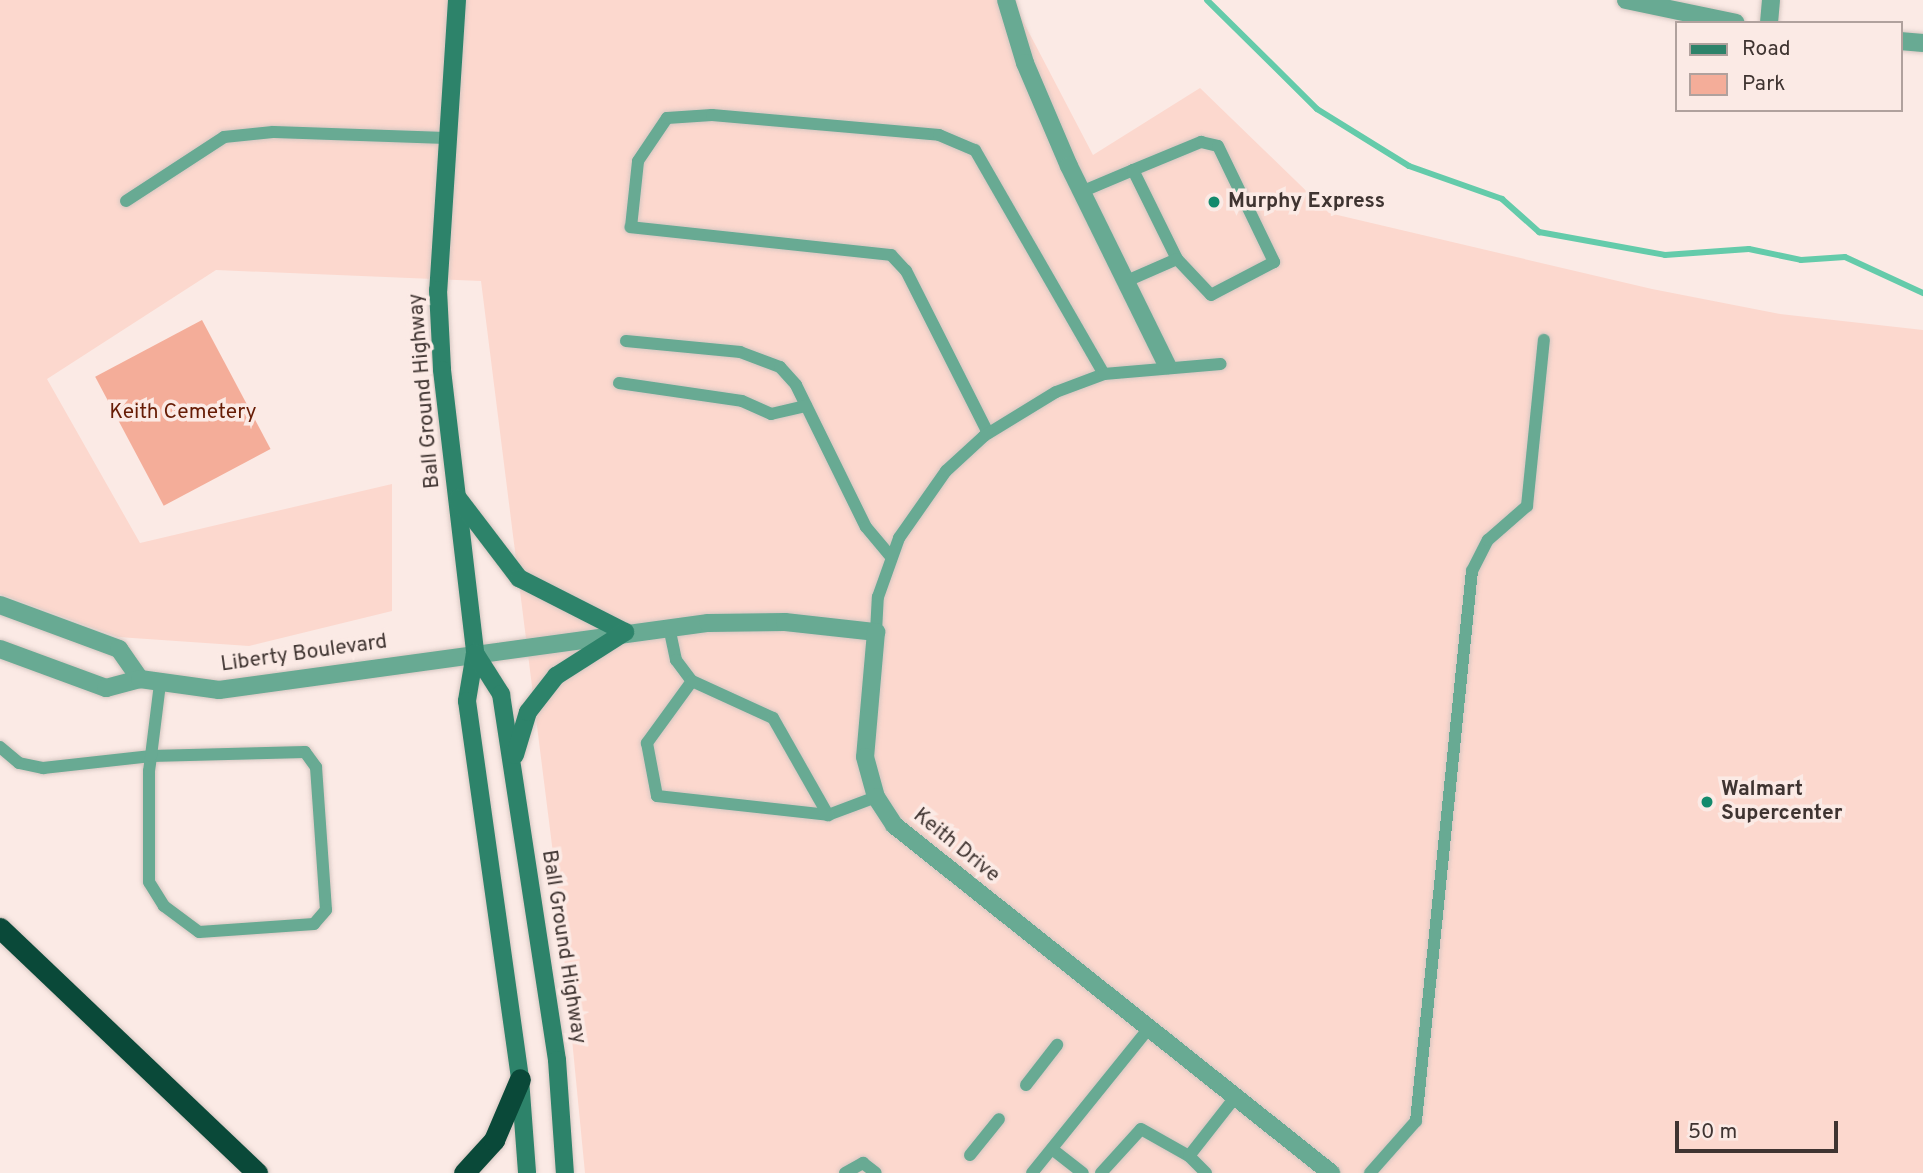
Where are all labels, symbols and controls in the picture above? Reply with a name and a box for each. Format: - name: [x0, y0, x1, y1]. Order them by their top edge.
- legend: [1674, 21, 1902, 112]
- text: Road: [1742, 36, 1791, 63]
- text: Park: [1742, 71, 1785, 98]
- place label: Murphy Express: [1228, 189, 1385, 215]
- marker: Murphy Express: [1206, 194, 1222, 210]
- street label: Ball Ground Highway: [404, 292, 446, 490]
- park label: Keith Cemetery: [109, 400, 257, 426]
- street label: Liberty Boulevard: [219, 630, 389, 678]
- place label: Walmart Supercenter: [1721, 777, 1842, 827]
- marker: Walmart Supercenter: [1699, 794, 1715, 810]
- street label: Keith Drive: [908, 803, 1004, 889]
- street label: Ball Ground Highway: [535, 848, 591, 1046]
- scale bar: [1678, 1106, 1841, 1150]
- text: 50 m: [1688, 1119, 1737, 1146]

